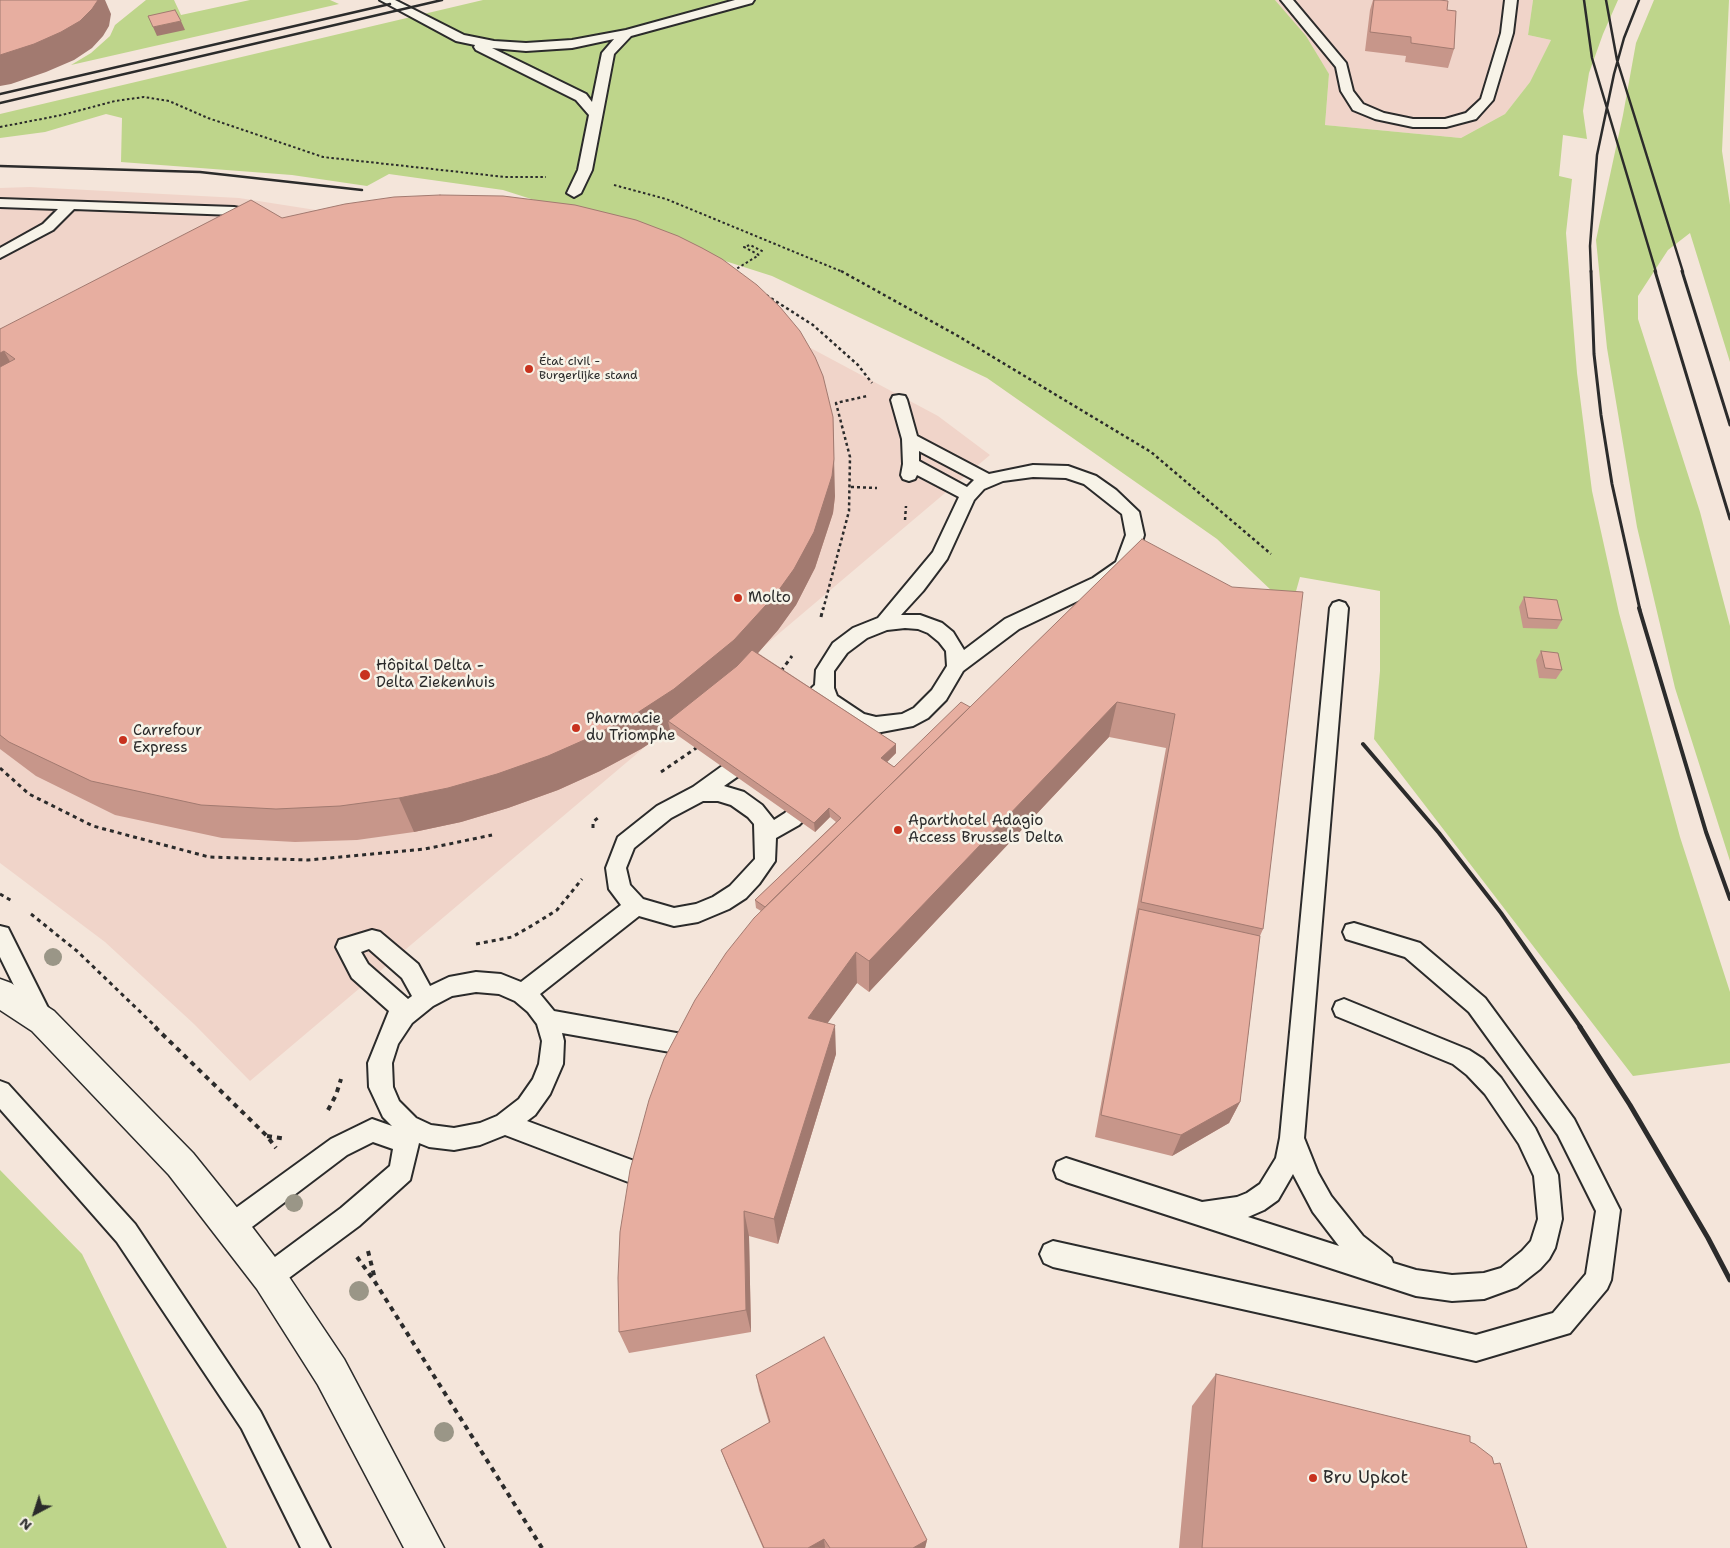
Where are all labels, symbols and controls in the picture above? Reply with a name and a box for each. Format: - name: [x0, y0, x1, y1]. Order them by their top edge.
- place label: État civil - Burgerlijke stand: [539, 355, 638, 383]
- marker: État civil - Burgerlijke stand: [523, 363, 535, 375]
- place label: Molto: [748, 589, 791, 607]
- marker: Molto: [732, 592, 744, 604]
- place label: Hôpital Delta - Delta Ziekenhuis: [376, 657, 495, 692]
- marker: Hôpital Delta - Delta Ziekenhuis: [358, 668, 372, 682]
- place label: Pharmacie du Triomphe: [586, 710, 676, 745]
- place label: Carrefour Express: [133, 722, 202, 757]
- marker: Pharmacie du Triomphe: [570, 722, 582, 734]
- marker: Carrefour Express: [117, 734, 129, 746]
- place label: Aparthotel Adagio Access Brussels Delta: [908, 812, 1063, 847]
- marker: Aparthotel Adagio Access Brussels Delta: [892, 824, 904, 836]
- place label: Bru Upkot: [1323, 1467, 1408, 1489]
- marker: Bru Upkot: [1307, 1472, 1319, 1484]
- north arrow: [10, 1488, 60, 1538]
- text: N: [15, 1514, 35, 1535]

